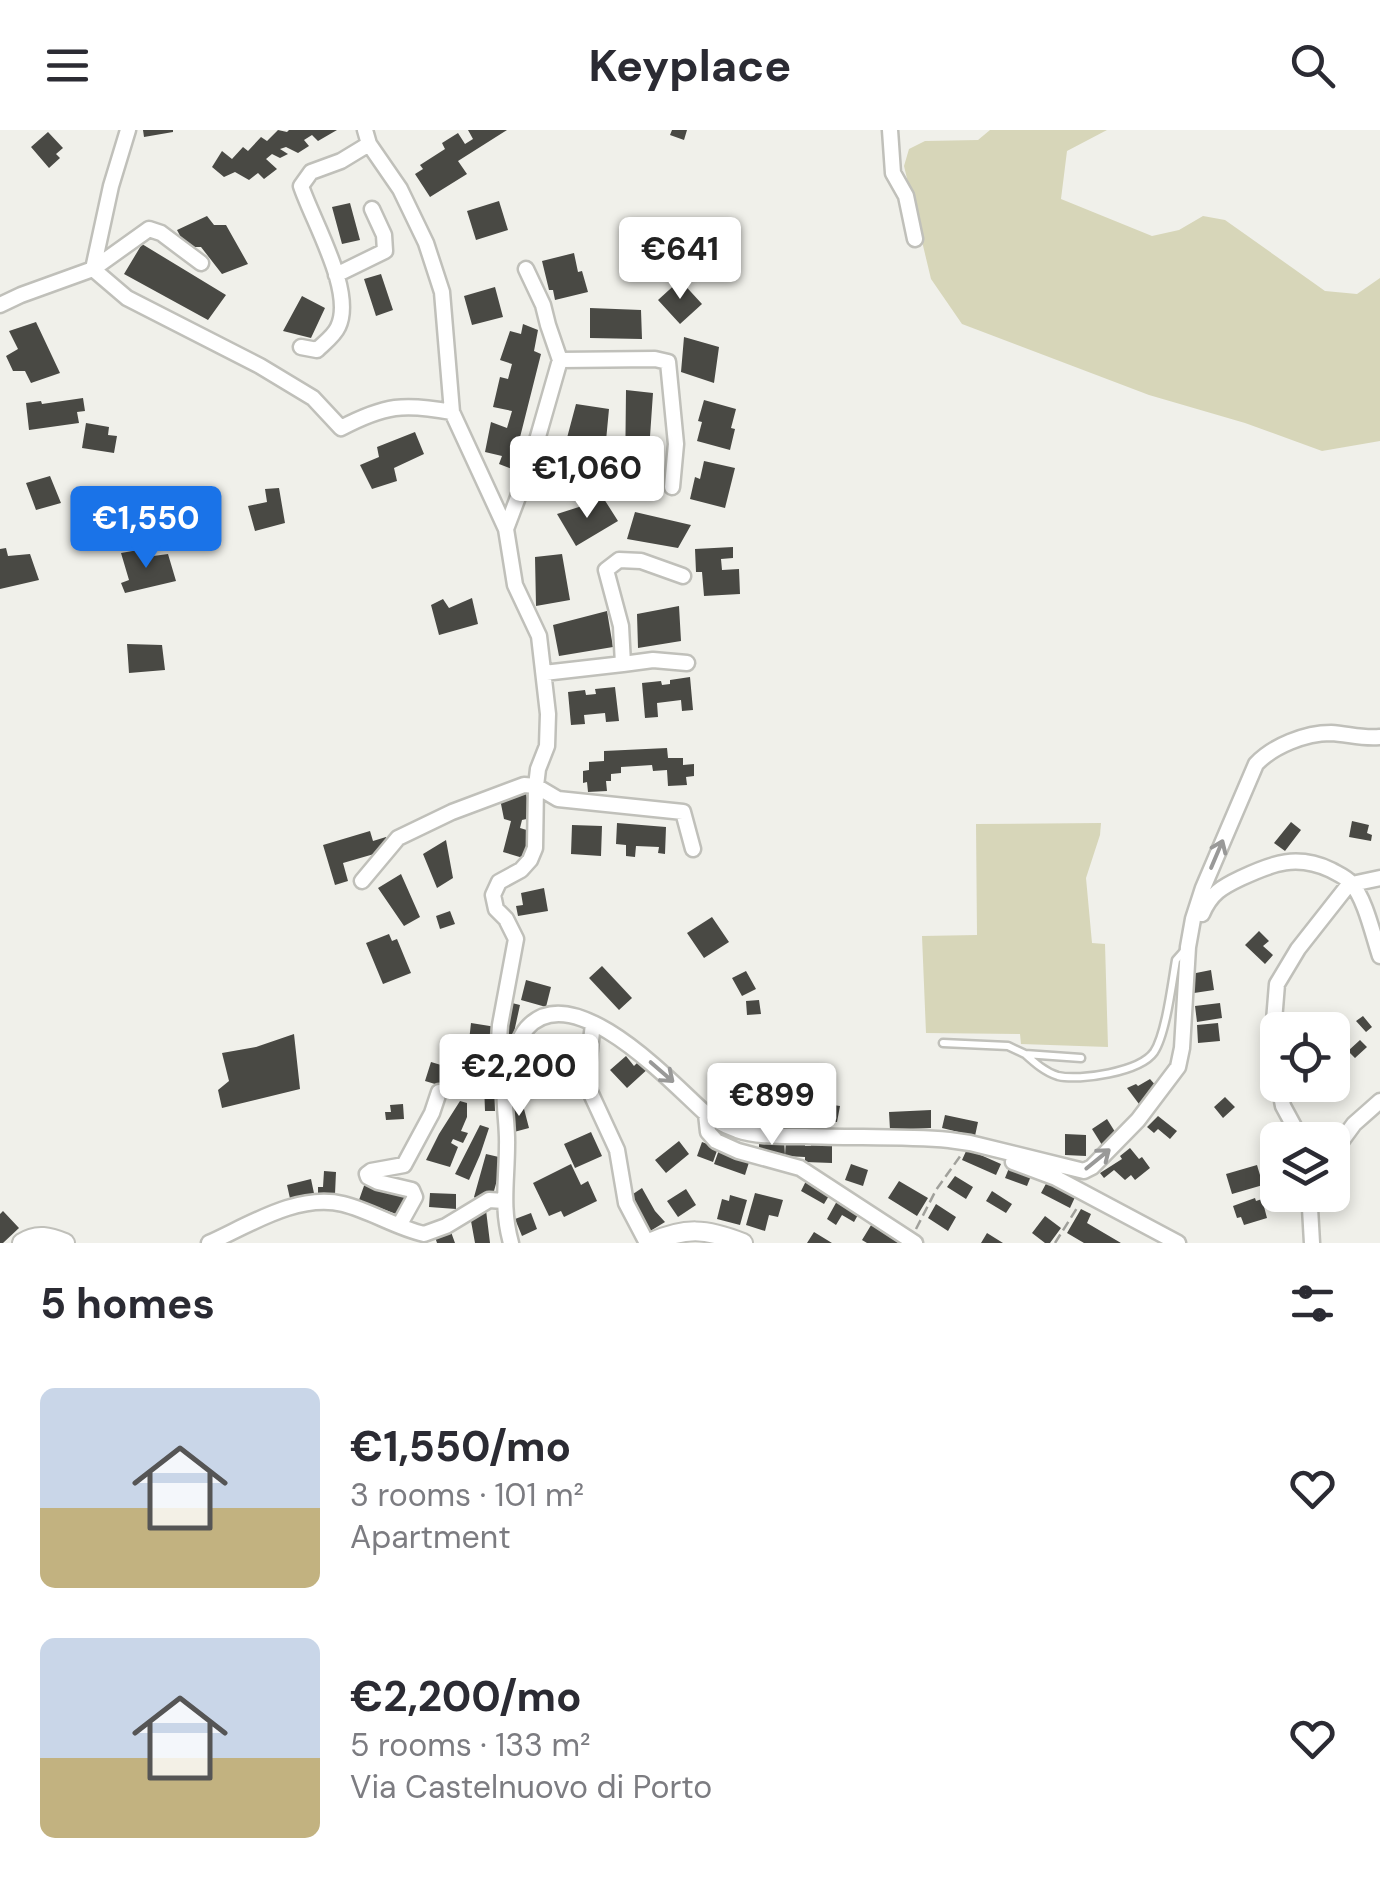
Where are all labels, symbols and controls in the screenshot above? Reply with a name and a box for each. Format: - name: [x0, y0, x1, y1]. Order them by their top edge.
- text: Keyplace: [589, 36, 791, 95]
- icon: menu: [40, 38, 95, 93]
- icon: search: [1285, 38, 1340, 93]
- pin: €641: [621, 217, 739, 302]
- text: €641: [641, 228, 719, 270]
- pin: €1,060: [506, 436, 668, 521]
- text: €1,060: [532, 447, 642, 489]
- pin: €1,550: [65, 486, 227, 571]
- text: €1,550: [92, 497, 200, 539]
- one-way arrow: [1209, 839, 1227, 870]
- map controls: [1260, 1012, 1350, 1212]
- button: locate: [1260, 1012, 1350, 1102]
- pin: €2,200: [438, 1034, 600, 1119]
- text: €2,200: [461, 1045, 577, 1087]
- one-way arrow: [649, 1061, 675, 1083]
- pin: €899: [713, 1063, 831, 1148]
- text: €899: [729, 1074, 815, 1116]
- button: layers: [1260, 1122, 1350, 1212]
- one-way arrow: [1085, 1149, 1111, 1171]
- text: 5 homes: [40, 1276, 215, 1331]
- icon: filters: [1285, 1276, 1340, 1331]
- text: €1,550/mo: [350, 1419, 571, 1474]
- icon: home: [120, 1428, 240, 1548]
- icon: heart: [1285, 1461, 1340, 1516]
- text: 3 rooms · 101 m²: [350, 1474, 584, 1516]
- text: Apartment: [350, 1516, 511, 1558]
- text: €2,200/mo: [350, 1669, 582, 1724]
- icon: home: [120, 1678, 240, 1798]
- icon: heart: [1285, 1711, 1340, 1766]
- text: 5 rooms · 133 m²: [350, 1724, 591, 1766]
- text: Via Castelnuovo di Porto: [350, 1766, 712, 1808]

